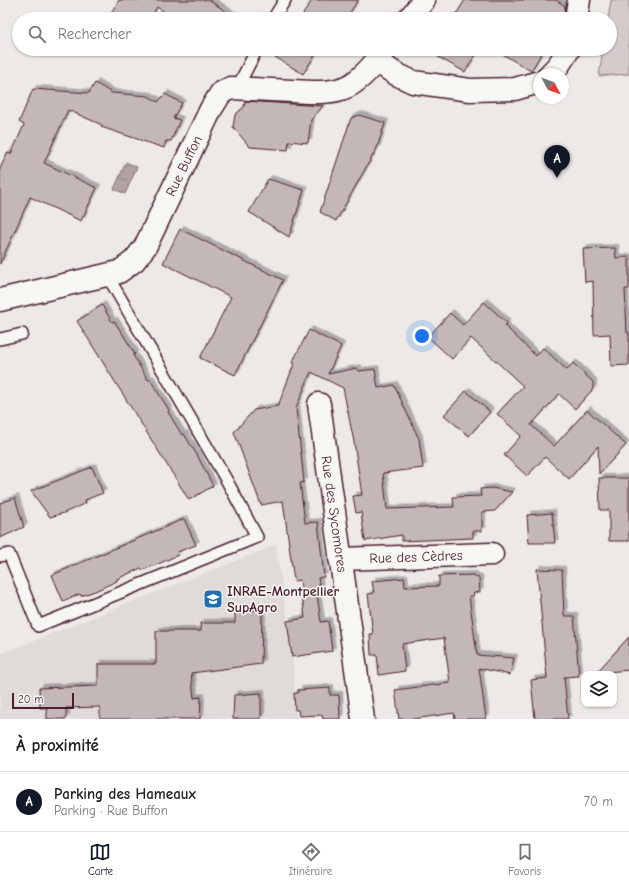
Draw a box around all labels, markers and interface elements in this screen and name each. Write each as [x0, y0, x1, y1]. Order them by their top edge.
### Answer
search box [12, 12, 617, 56]
icon: search [26, 23, 48, 45]
text: Rechercher [58, 25, 131, 43]
north arrow [533, 68, 569, 104]
street label: Rue Buffon [162, 133, 206, 199]
pin: A [544, 145, 570, 178]
your location [412, 326, 432, 346]
street label: Rue des Sycomores [317, 455, 351, 573]
street label: Rue des Cèdres [369, 547, 463, 567]
place label: INRAE-Montpellier SupAgro [227, 583, 339, 616]
school or university icon: INRAE-Montpellier SupAgro [202, 588, 224, 610]
map controls [581, 671, 617, 707]
button: layers [581, 671, 617, 707]
scale bar [12, 691, 74, 710]
text: 20 m [18, 693, 43, 706]
text: À proximité [16, 736, 99, 755]
text: Parking des Hameaux [54, 785, 196, 803]
text: A [25, 794, 33, 809]
text: 70 m [584, 794, 613, 809]
text: Parking · Rue Buffon [54, 803, 168, 818]
tab: Carte [88, 841, 113, 878]
tab: Itinéraire [289, 841, 332, 878]
tab: Favoris [508, 841, 541, 878]

